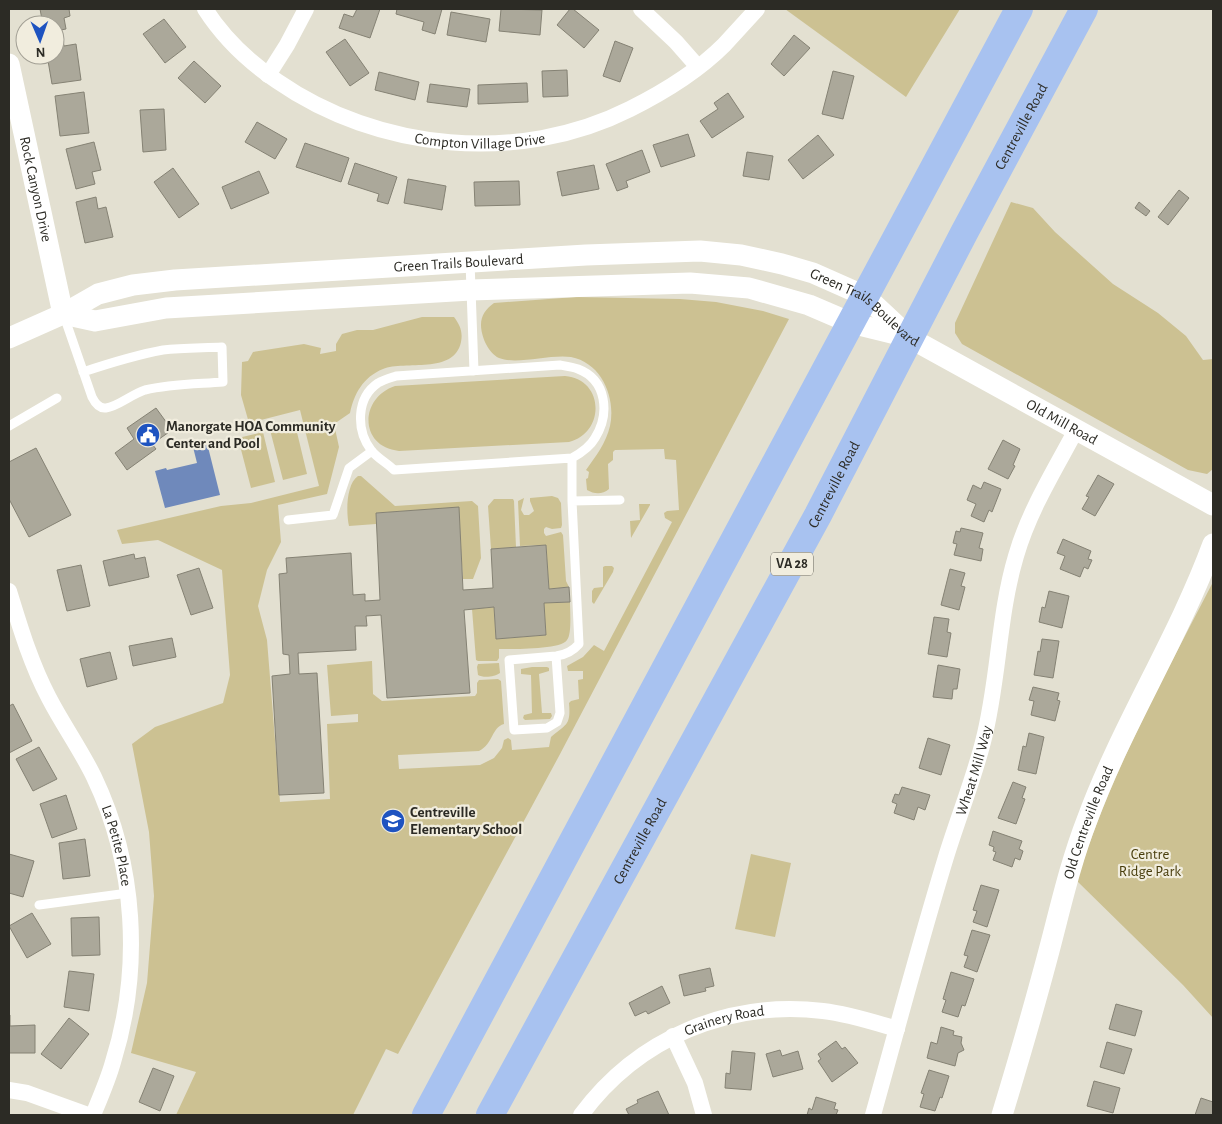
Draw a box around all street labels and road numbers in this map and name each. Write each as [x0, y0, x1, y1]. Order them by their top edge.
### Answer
street label: Centreville Road [992, 81, 1050, 172]
street label: Compton Village Drive [414, 130, 546, 151]
street label: Rock Canyon Drive [17, 135, 55, 243]
street label: Green Trails Boulevard [393, 251, 524, 274]
street label: Green Trails Boulevard [808, 265, 922, 349]
street label: Old Mill Road [1024, 396, 1100, 447]
street label: Centreville Road [805, 439, 862, 530]
road number: VA 28 [771, 552, 813, 576]
street label: Wheat Mill Way [953, 724, 994, 817]
street label: Old Centreville Road [1061, 764, 1116, 881]
street label: Centreville Road [610, 796, 669, 887]
street label: La Petite Place [99, 803, 134, 887]
street label: Grainery Road [682, 1003, 765, 1038]

